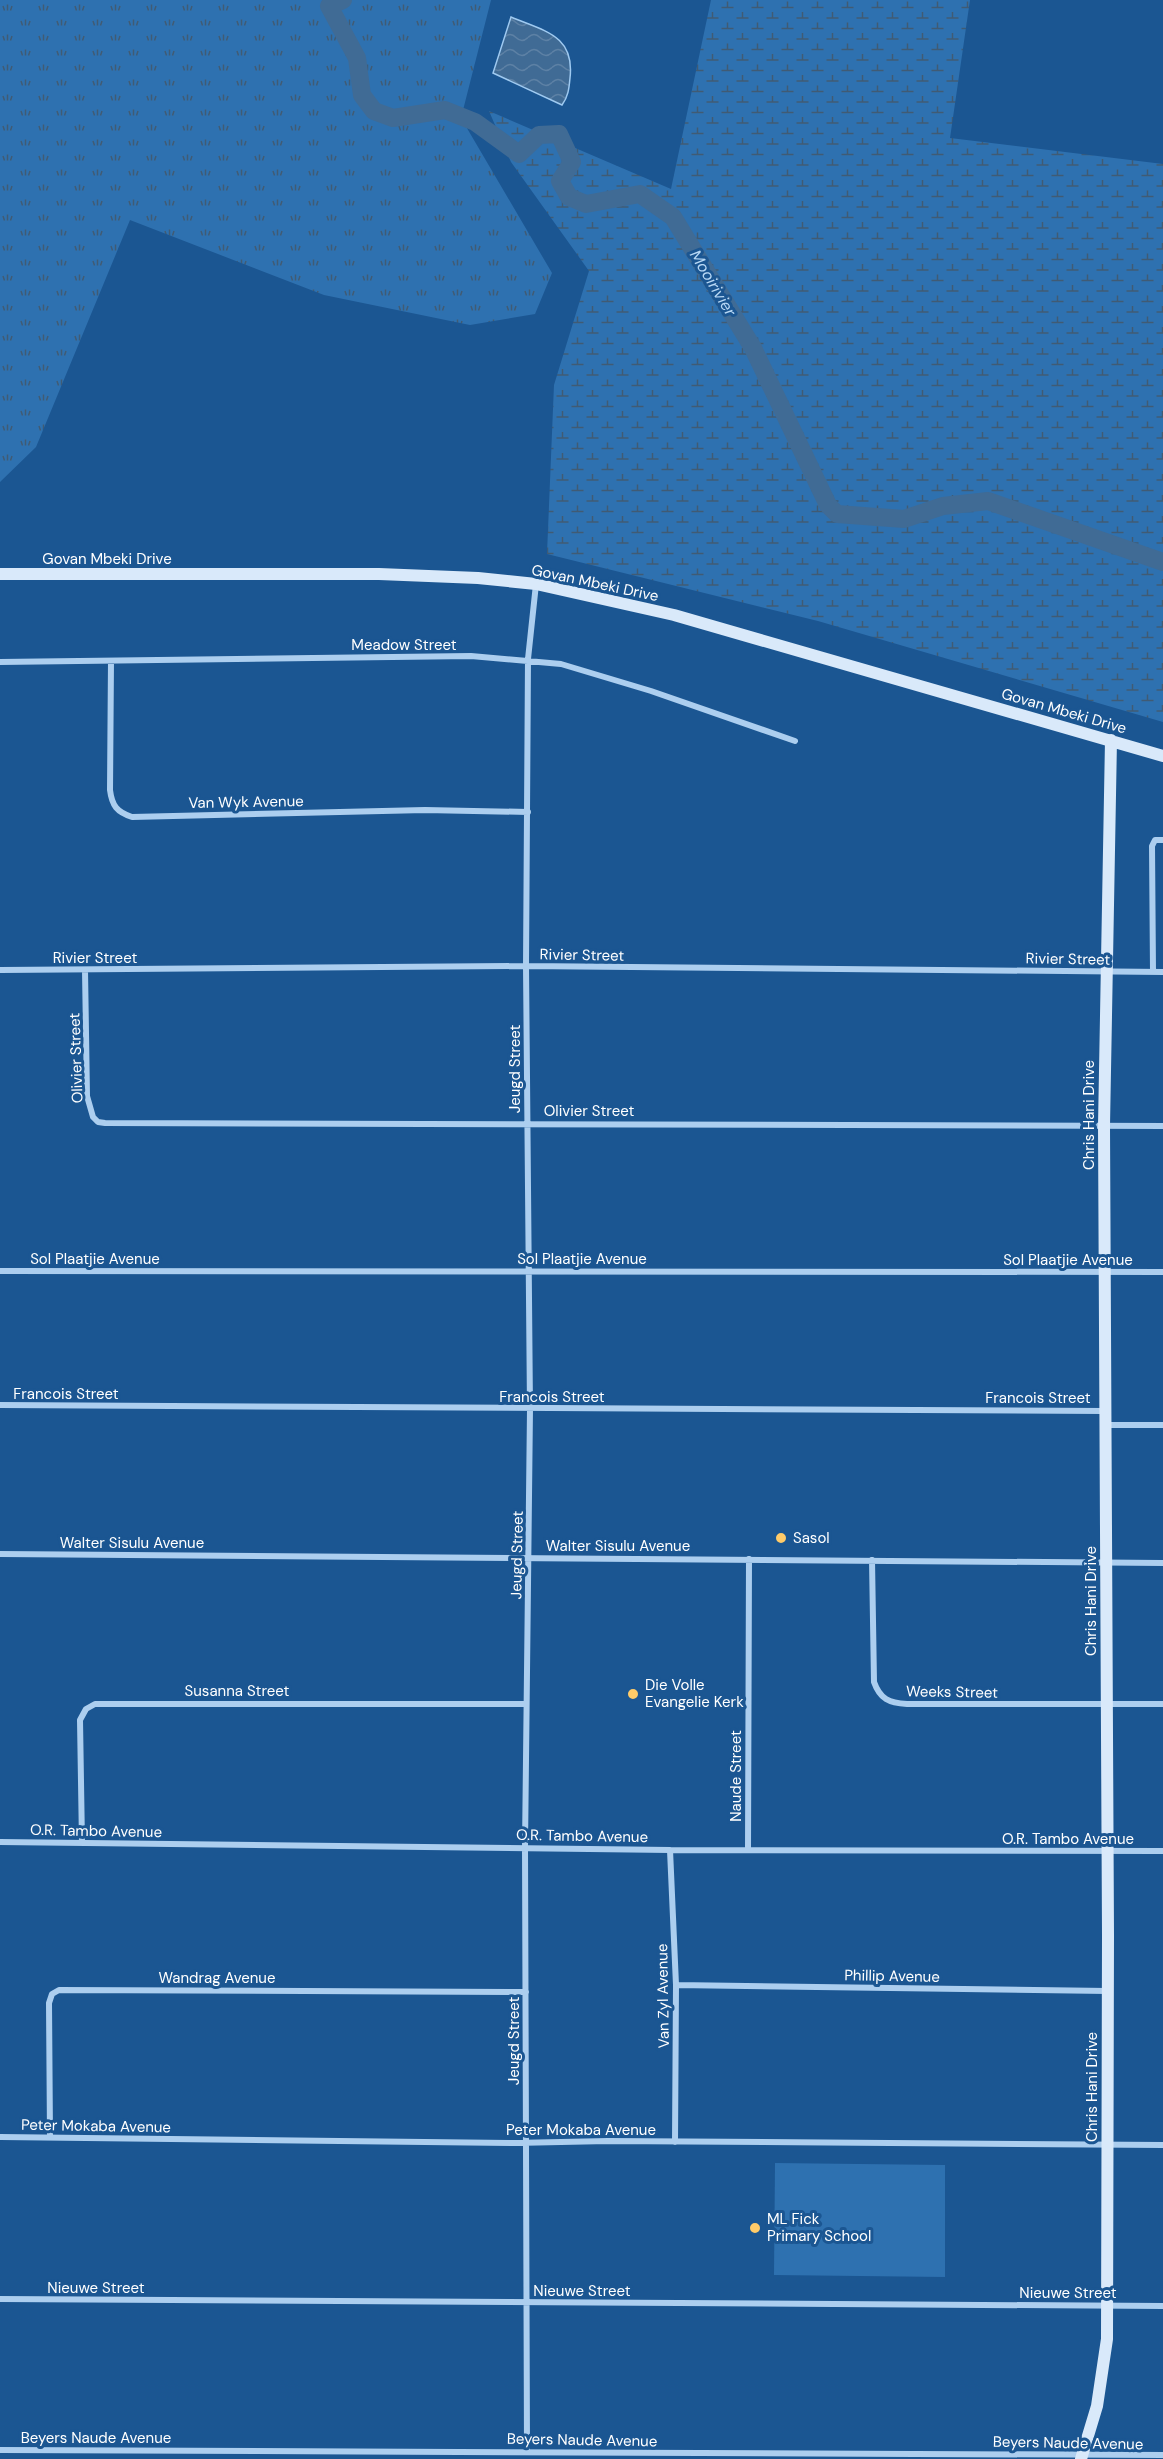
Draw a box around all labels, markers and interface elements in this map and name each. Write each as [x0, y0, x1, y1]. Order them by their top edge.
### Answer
water label: Mooirivier [685, 246, 742, 321]
street label: Govan Mbeki Drive [42, 549, 172, 569]
street label: Govan Mbeki Drive [530, 560, 660, 606]
street label: Meadow Street [351, 635, 457, 655]
street label: Govan Mbeki Drive [999, 684, 1129, 738]
street label: Van Wyk Avenue [188, 791, 304, 813]
street label: Rivier Street [540, 944, 625, 966]
street label: Rivier Street [53, 948, 137, 968]
street label: Rivier Street [1026, 948, 1111, 970]
street label: Olivier Street [64, 1012, 88, 1104]
street label: Jeugd Street [505, 1025, 525, 1113]
street label: Chris Hani Drive [1079, 1060, 1099, 1170]
street label: Olivier Street [544, 1101, 634, 1121]
street label: Sol Plaatjie Avenue [30, 1249, 160, 1269]
street label: Sol Plaatjie Avenue [517, 1249, 647, 1269]
street label: Sol Plaatjie Avenue [1003, 1250, 1133, 1270]
street label: Francois Street [13, 1384, 119, 1404]
street label: Francois Street [499, 1387, 605, 1407]
street label: Francois Street [985, 1388, 1091, 1408]
street label: Jeugd Street [506, 1510, 528, 1599]
place label: Sasol [793, 1528, 830, 1548]
marker: Sasol [774, 1531, 788, 1545]
street label: Walter Sisulu Avenue [60, 1533, 204, 1553]
street label: Walter Sisulu Avenue [546, 1536, 690, 1556]
street label: Chris Hani Drive [1081, 1546, 1101, 1656]
place label: Die Volle Evangelie Kerk [645, 1675, 744, 1712]
street label: Susanna Street [185, 1681, 290, 1701]
street label: Weeks Street [906, 1681, 998, 1703]
marker: Die Volle Evangelie Kerk [626, 1687, 640, 1701]
street label: Naude Street [726, 1730, 746, 1822]
street label: O.R. Tambo Avenue [30, 1820, 162, 1842]
street label: O.R. Tambo Avenue [516, 1825, 648, 1847]
street label: O.R. Tambo Avenue [1002, 1829, 1134, 1849]
street label: Van Zyl Avenue [652, 1943, 674, 2049]
street label: Phillip Avenue [844, 1965, 940, 1987]
street label: Wandrag Avenue [158, 1968, 276, 1988]
street label: Jeugd Street [504, 1997, 524, 2085]
street label: Chris Hani Drive [1082, 2032, 1102, 2142]
street label: Peter Mokaba Avenue [21, 2115, 171, 2137]
street label: Peter Mokaba Avenue [506, 2120, 656, 2140]
place label: ML Fick Primary School [767, 2209, 871, 2246]
marker: ML Fick Primary School [748, 2221, 762, 2235]
street label: Nieuwe Street [47, 2278, 145, 2298]
street label: Nieuwe Street [533, 2281, 631, 2301]
street label: Nieuwe Street [1019, 2283, 1117, 2303]
street label: Beyers Naude Avenue [21, 2428, 171, 2448]
street label: Beyers Naude Avenue [507, 2429, 657, 2451]
street label: Beyers Naude Avenue [993, 2432, 1143, 2454]

